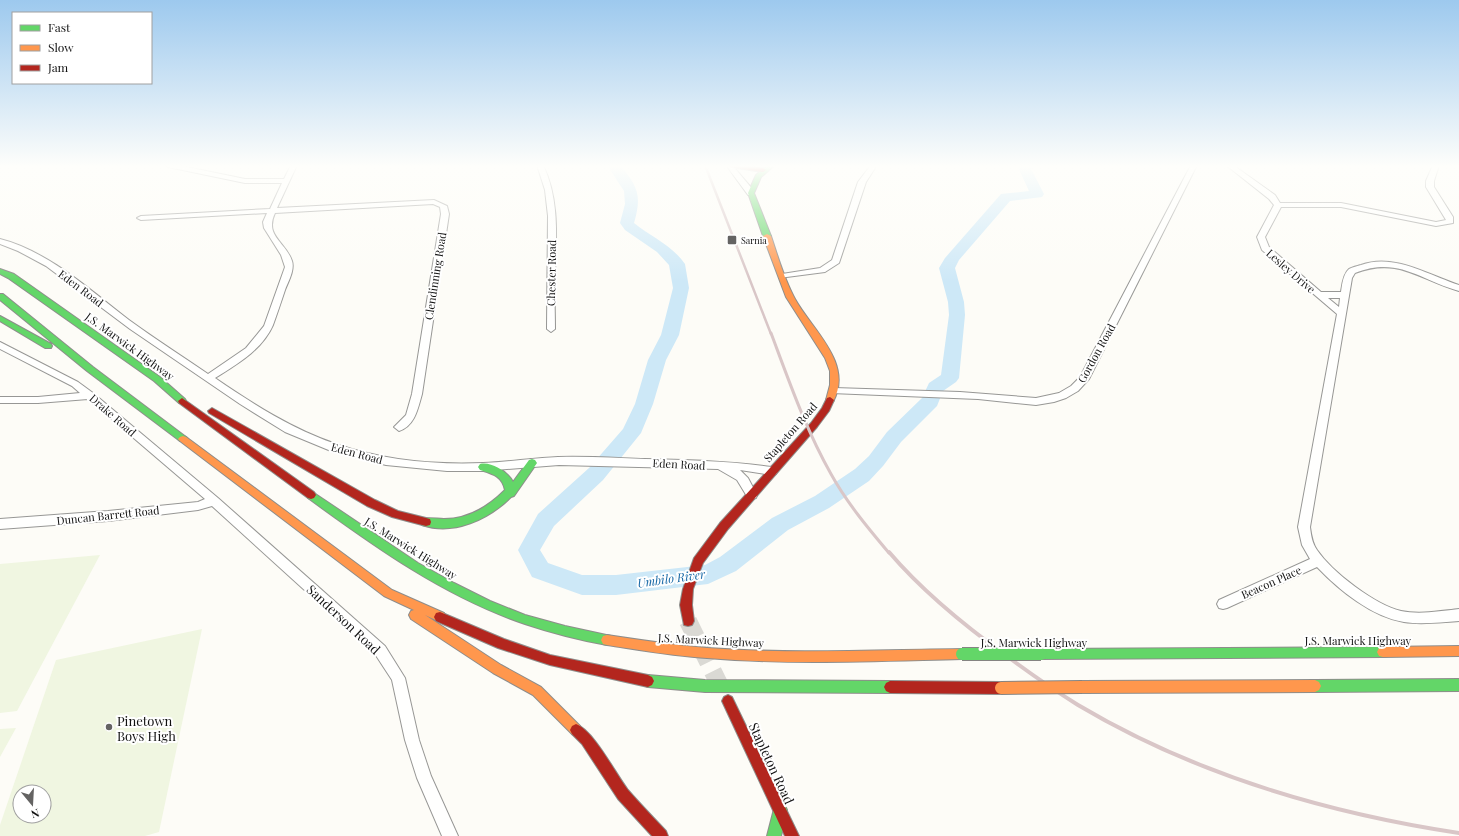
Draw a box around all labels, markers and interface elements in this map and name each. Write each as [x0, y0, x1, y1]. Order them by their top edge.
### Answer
legend [12, 12, 152, 84]
text: Fast [48, 19, 71, 35]
text: Slow [48, 39, 74, 55]
text: Jam [47, 59, 69, 75]
street label: Clendinning Road [421, 230, 449, 321]
marker: Sarnia [726, 234, 738, 246]
place label: Sarnia [741, 234, 767, 246]
street label: Chester Road [543, 239, 559, 306]
street label: Lesley Drive [1263, 246, 1319, 297]
street label: Eden Road [55, 266, 107, 310]
street label: J.S. Marwick Highway [82, 308, 178, 384]
street label: Gordon Road [1074, 320, 1119, 385]
street label: Drake Road [86, 391, 140, 440]
street label: Stapleton Road [760, 398, 821, 465]
street label: Eden Road [329, 439, 385, 467]
street label: Eden Road [652, 455, 706, 473]
street label: Duncan Barrett Road [56, 502, 161, 528]
street label: J.S. Marwick Highway [361, 513, 460, 583]
street label: Beacon Place [1239, 562, 1304, 602]
water label: Umbilo River [636, 565, 707, 591]
street label: Sanderson Road [304, 580, 385, 658]
street label: J.S. Marwick Highway [657, 630, 765, 650]
street label: J.S. Marwick Highway [1304, 633, 1412, 648]
street label: J.S. Marwick Highway [980, 635, 1088, 650]
place label: Pinetown Boys High [117, 712, 176, 744]
street label: Stapleton Road [746, 719, 799, 807]
marker: Pinetown Boys High [104, 722, 114, 732]
north arrow [12, 784, 52, 824]
text: N [29, 806, 41, 822]

